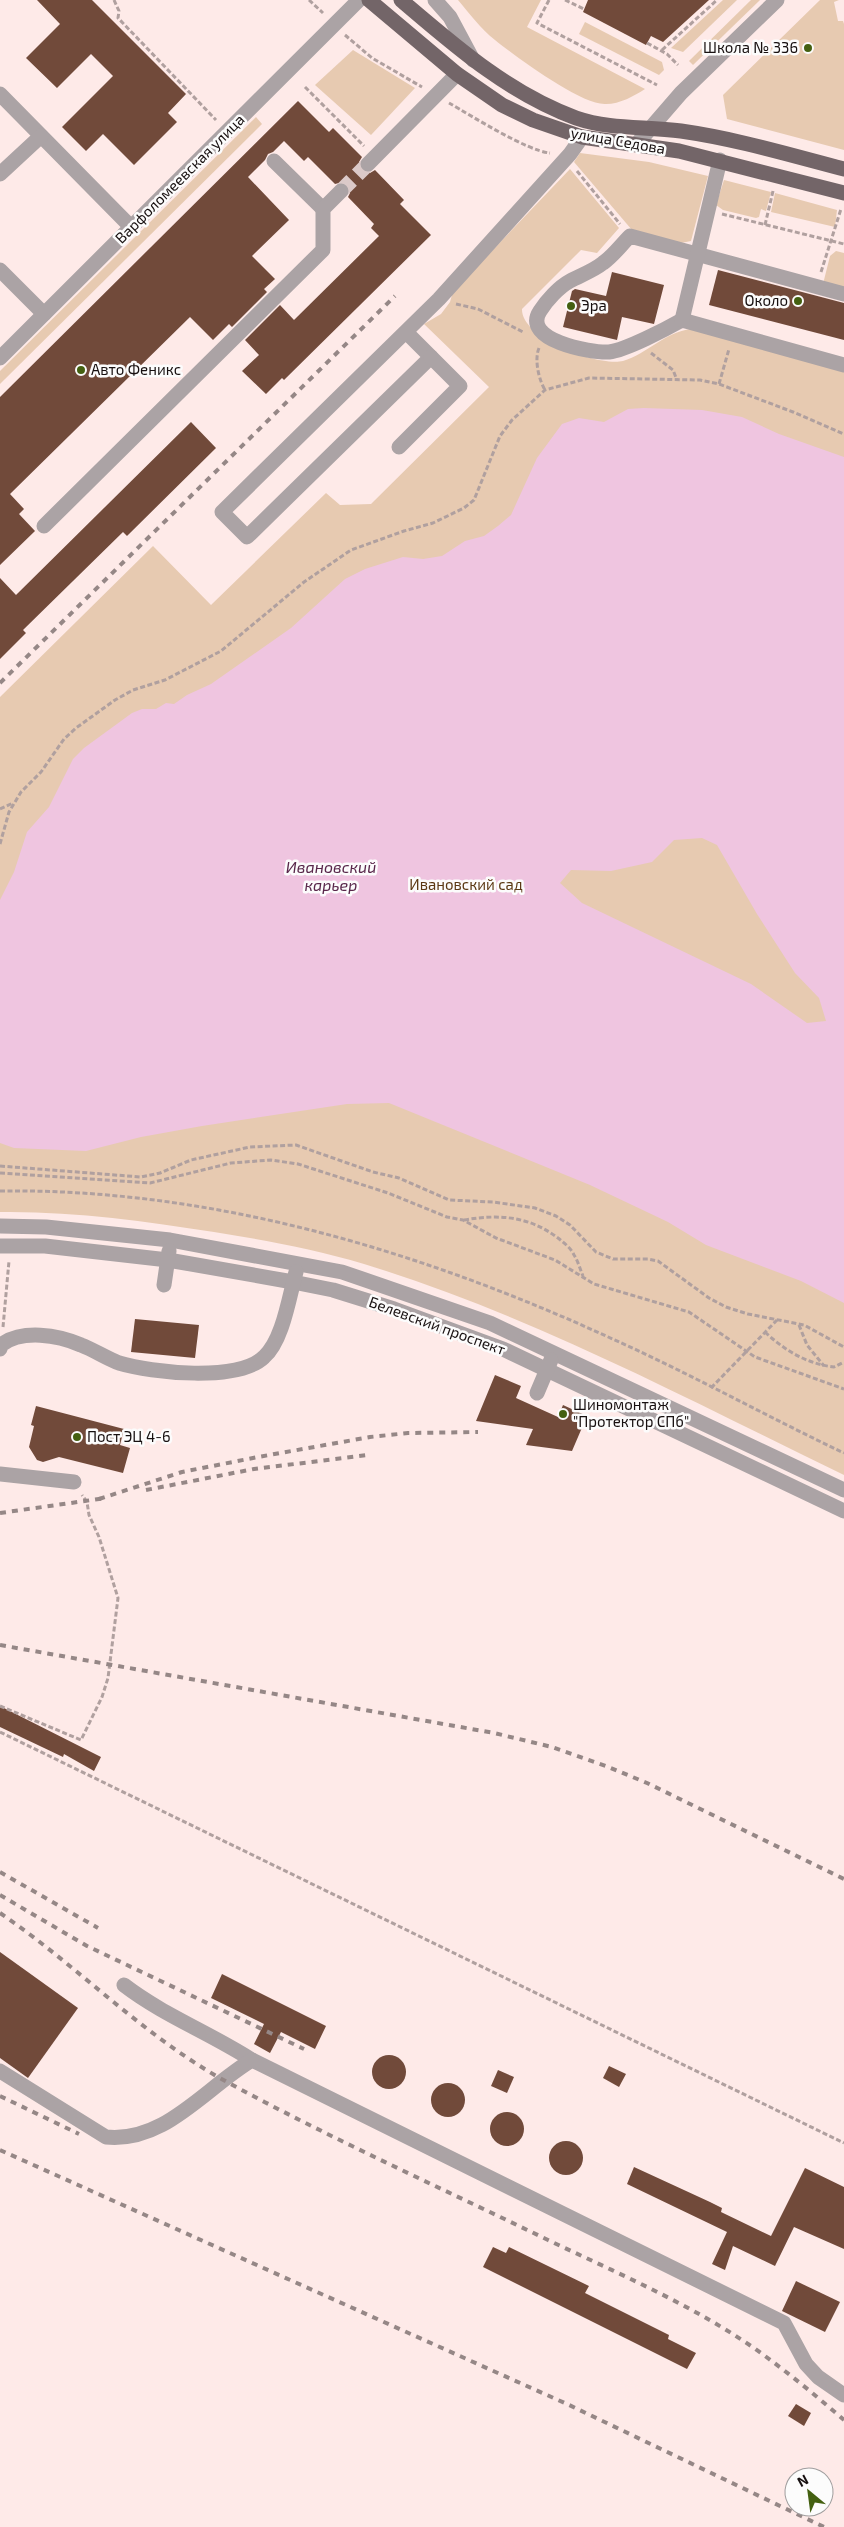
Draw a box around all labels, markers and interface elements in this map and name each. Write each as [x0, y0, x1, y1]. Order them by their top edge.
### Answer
place label: Школа № 336 [703, 38, 798, 56]
marker: Школа № 336 [802, 42, 814, 54]
street label: Варфоломеевская улица [111, 110, 248, 247]
street label: улица Седова [569, 123, 667, 158]
place label: Около [745, 291, 788, 309]
marker: Около [792, 295, 804, 307]
place label: Эра [581, 296, 607, 314]
marker: Эра [565, 300, 577, 312]
place label: Авто Феникс [91, 360, 181, 378]
marker: Авто Феникс [75, 364, 87, 376]
water label: Ивановский карьер [286, 857, 376, 894]
park label: Ивановский сад [409, 875, 523, 893]
street label: Белевский проспект [367, 1292, 508, 1358]
place label: Шиномонтаж "Протектор СПб" [573, 1395, 689, 1430]
marker: Шиномонтаж "Протектор СПб" [557, 1408, 569, 1420]
place label: Пост ЭЦ 4-6 [87, 1427, 171, 1445]
marker: Пост ЭЦ 4-6 [71, 1431, 83, 1443]
north arrow [784, 2467, 834, 2517]
text: N [794, 2470, 811, 2490]

